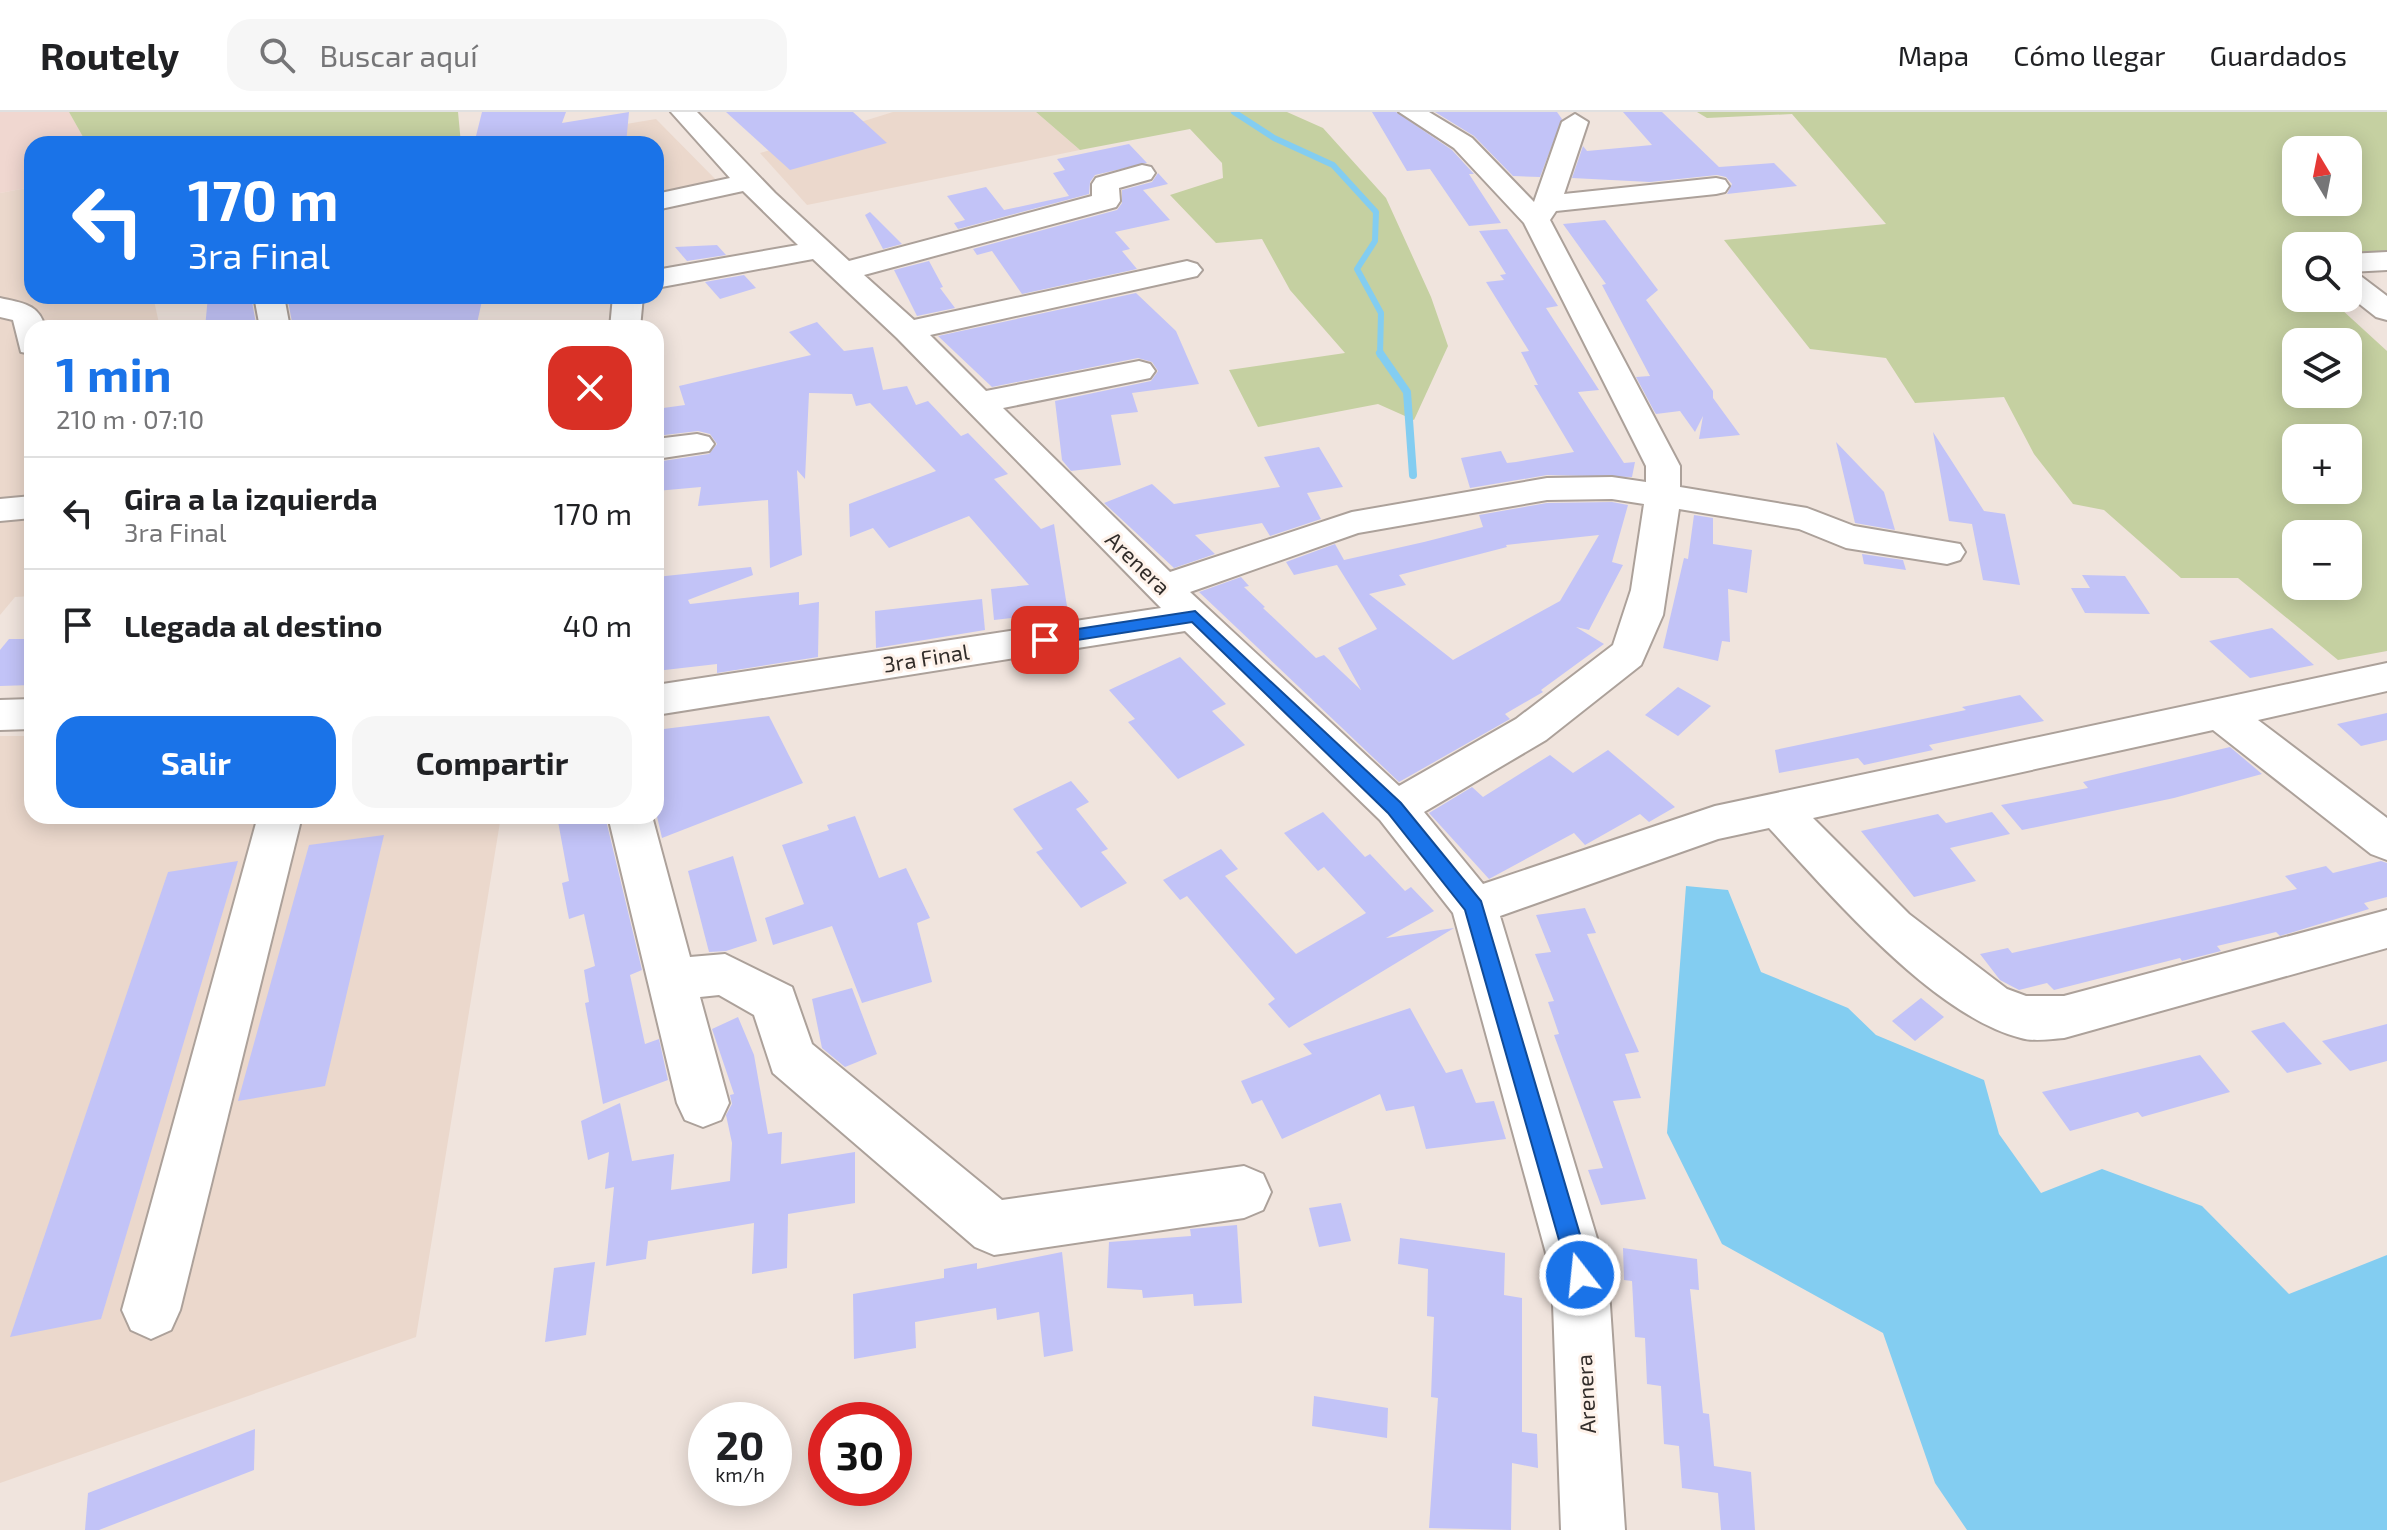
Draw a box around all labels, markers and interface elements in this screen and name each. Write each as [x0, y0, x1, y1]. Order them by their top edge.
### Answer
search box [227, 19, 787, 91]
text: Routely [40, 32, 179, 78]
icon: search [255, 33, 299, 77]
text: Buscar aquí [319, 37, 478, 73]
text: Mapa [1898, 38, 1969, 72]
text: Cómo llegar [2013, 38, 2166, 72]
text: Guardados [2210, 38, 2347, 72]
north arrow [2282, 136, 2362, 216]
map controls [2282, 136, 2362, 600]
text: 170 m [188, 165, 339, 232]
icon: left [56, 168, 160, 272]
button: search [2282, 232, 2362, 312]
text: 3ra Final [188, 233, 330, 276]
button: layers [2282, 328, 2362, 408]
text: 1 min [56, 344, 172, 402]
button: close [548, 346, 632, 430]
text: 210 m · 07:10 [56, 403, 204, 434]
button: + [2282, 424, 2362, 504]
text: Gira a la izquierda [124, 480, 378, 516]
icon: left [56, 491, 100, 535]
text: 170 m [554, 495, 632, 531]
text: 3ra Final [124, 516, 227, 547]
button: − [2282, 520, 2362, 600]
street label: Arenera [1101, 525, 1176, 599]
icon: arrive [56, 603, 100, 647]
pin [1011, 606, 1079, 674]
text: Llegada al destino [124, 607, 383, 643]
text: 40 m [562, 607, 632, 643]
icon: arrive [1023, 618, 1067, 662]
street label: 3ra Final [881, 637, 971, 677]
button: Salir [56, 716, 336, 808]
button: Compartir [352, 716, 632, 808]
position arrow [1538, 1233, 1622, 1317]
street label: Arenera [1570, 1354, 1600, 1434]
speed limit sign: 30 [808, 1402, 912, 1506]
text: 20 [716, 1420, 764, 1468]
text: km/h [715, 1462, 765, 1486]

